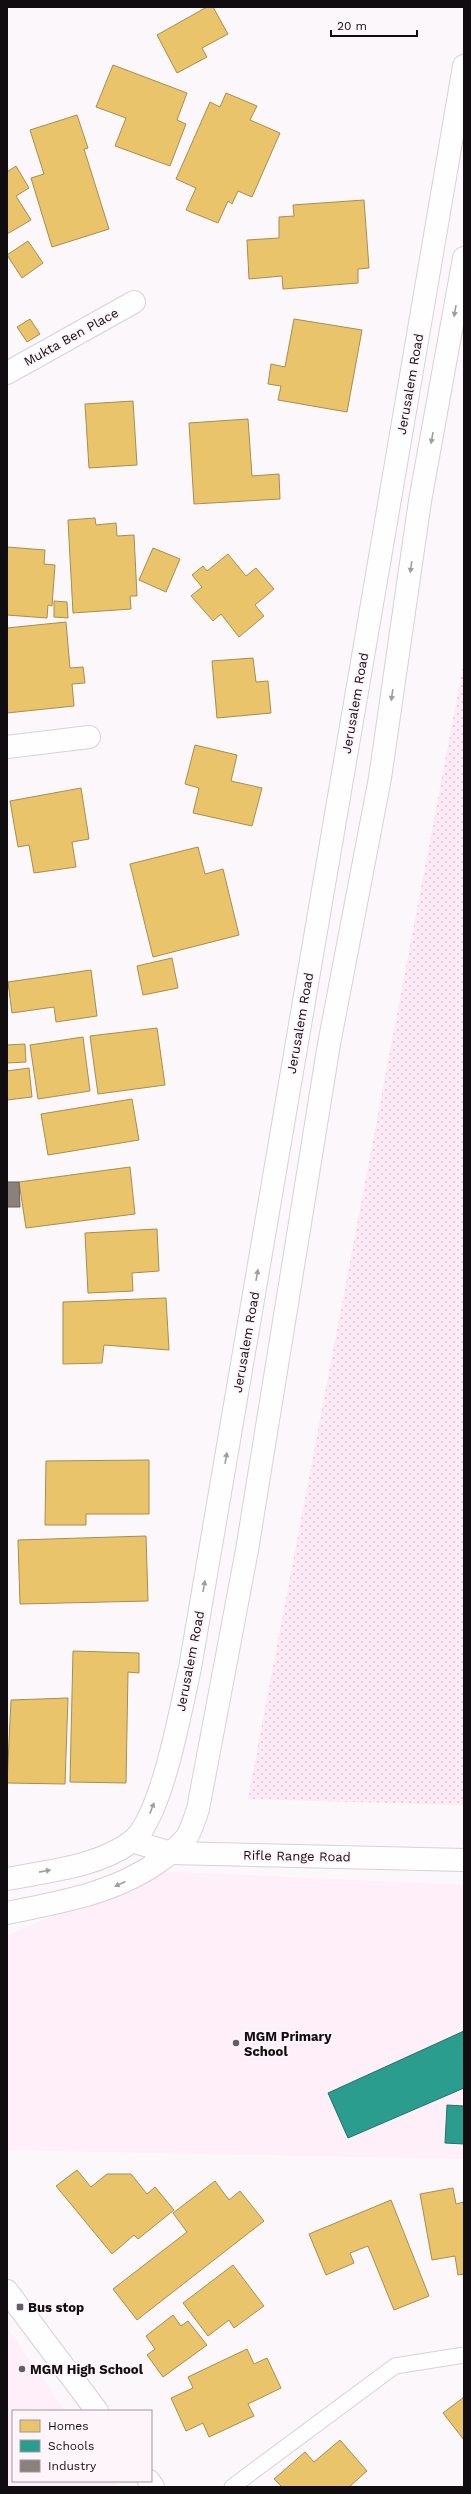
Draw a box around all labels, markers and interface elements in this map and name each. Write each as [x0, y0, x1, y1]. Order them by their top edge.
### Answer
scale bar [331, 12, 417, 38]
text: 20 m [337, 19, 367, 33]
one-way arrow [451, 304, 457, 317]
street label: Mukta Ben Place [21, 305, 121, 369]
street label: Jerusalem Road [394, 332, 426, 436]
one-way arrow [428, 432, 434, 445]
one-way arrow [408, 561, 414, 573]
street label: Jerusalem Road [339, 651, 371, 755]
one-way arrow [389, 689, 395, 701]
street label: Jerusalem Road [284, 971, 316, 1075]
one-way arrow [254, 1269, 260, 1281]
street label: Jerusalem Road [230, 1290, 262, 1394]
one-way arrow [223, 1452, 229, 1464]
one-way arrow [201, 1580, 207, 1592]
street label: Jerusalem Road [173, 1609, 207, 1713]
one-way arrow [150, 1801, 156, 1813]
street label: Rifle Range Road [243, 1848, 351, 1864]
one-way arrow [39, 1868, 51, 1874]
one-way arrow [115, 1881, 126, 1887]
place label: MGM Primary School [244, 2029, 332, 2059]
marker: MGM Primary School [231, 2038, 241, 2048]
place label: Bus stop [28, 2300, 84, 2315]
marker: Bus stop [15, 2302, 25, 2312]
place label: MGM High School [30, 2362, 144, 2377]
marker: MGM High School [17, 2364, 27, 2374]
legend [12, 2410, 152, 2482]
text: Homes [48, 2419, 89, 2433]
text: Schools [48, 2439, 94, 2453]
text: Industry [48, 2459, 97, 2473]

